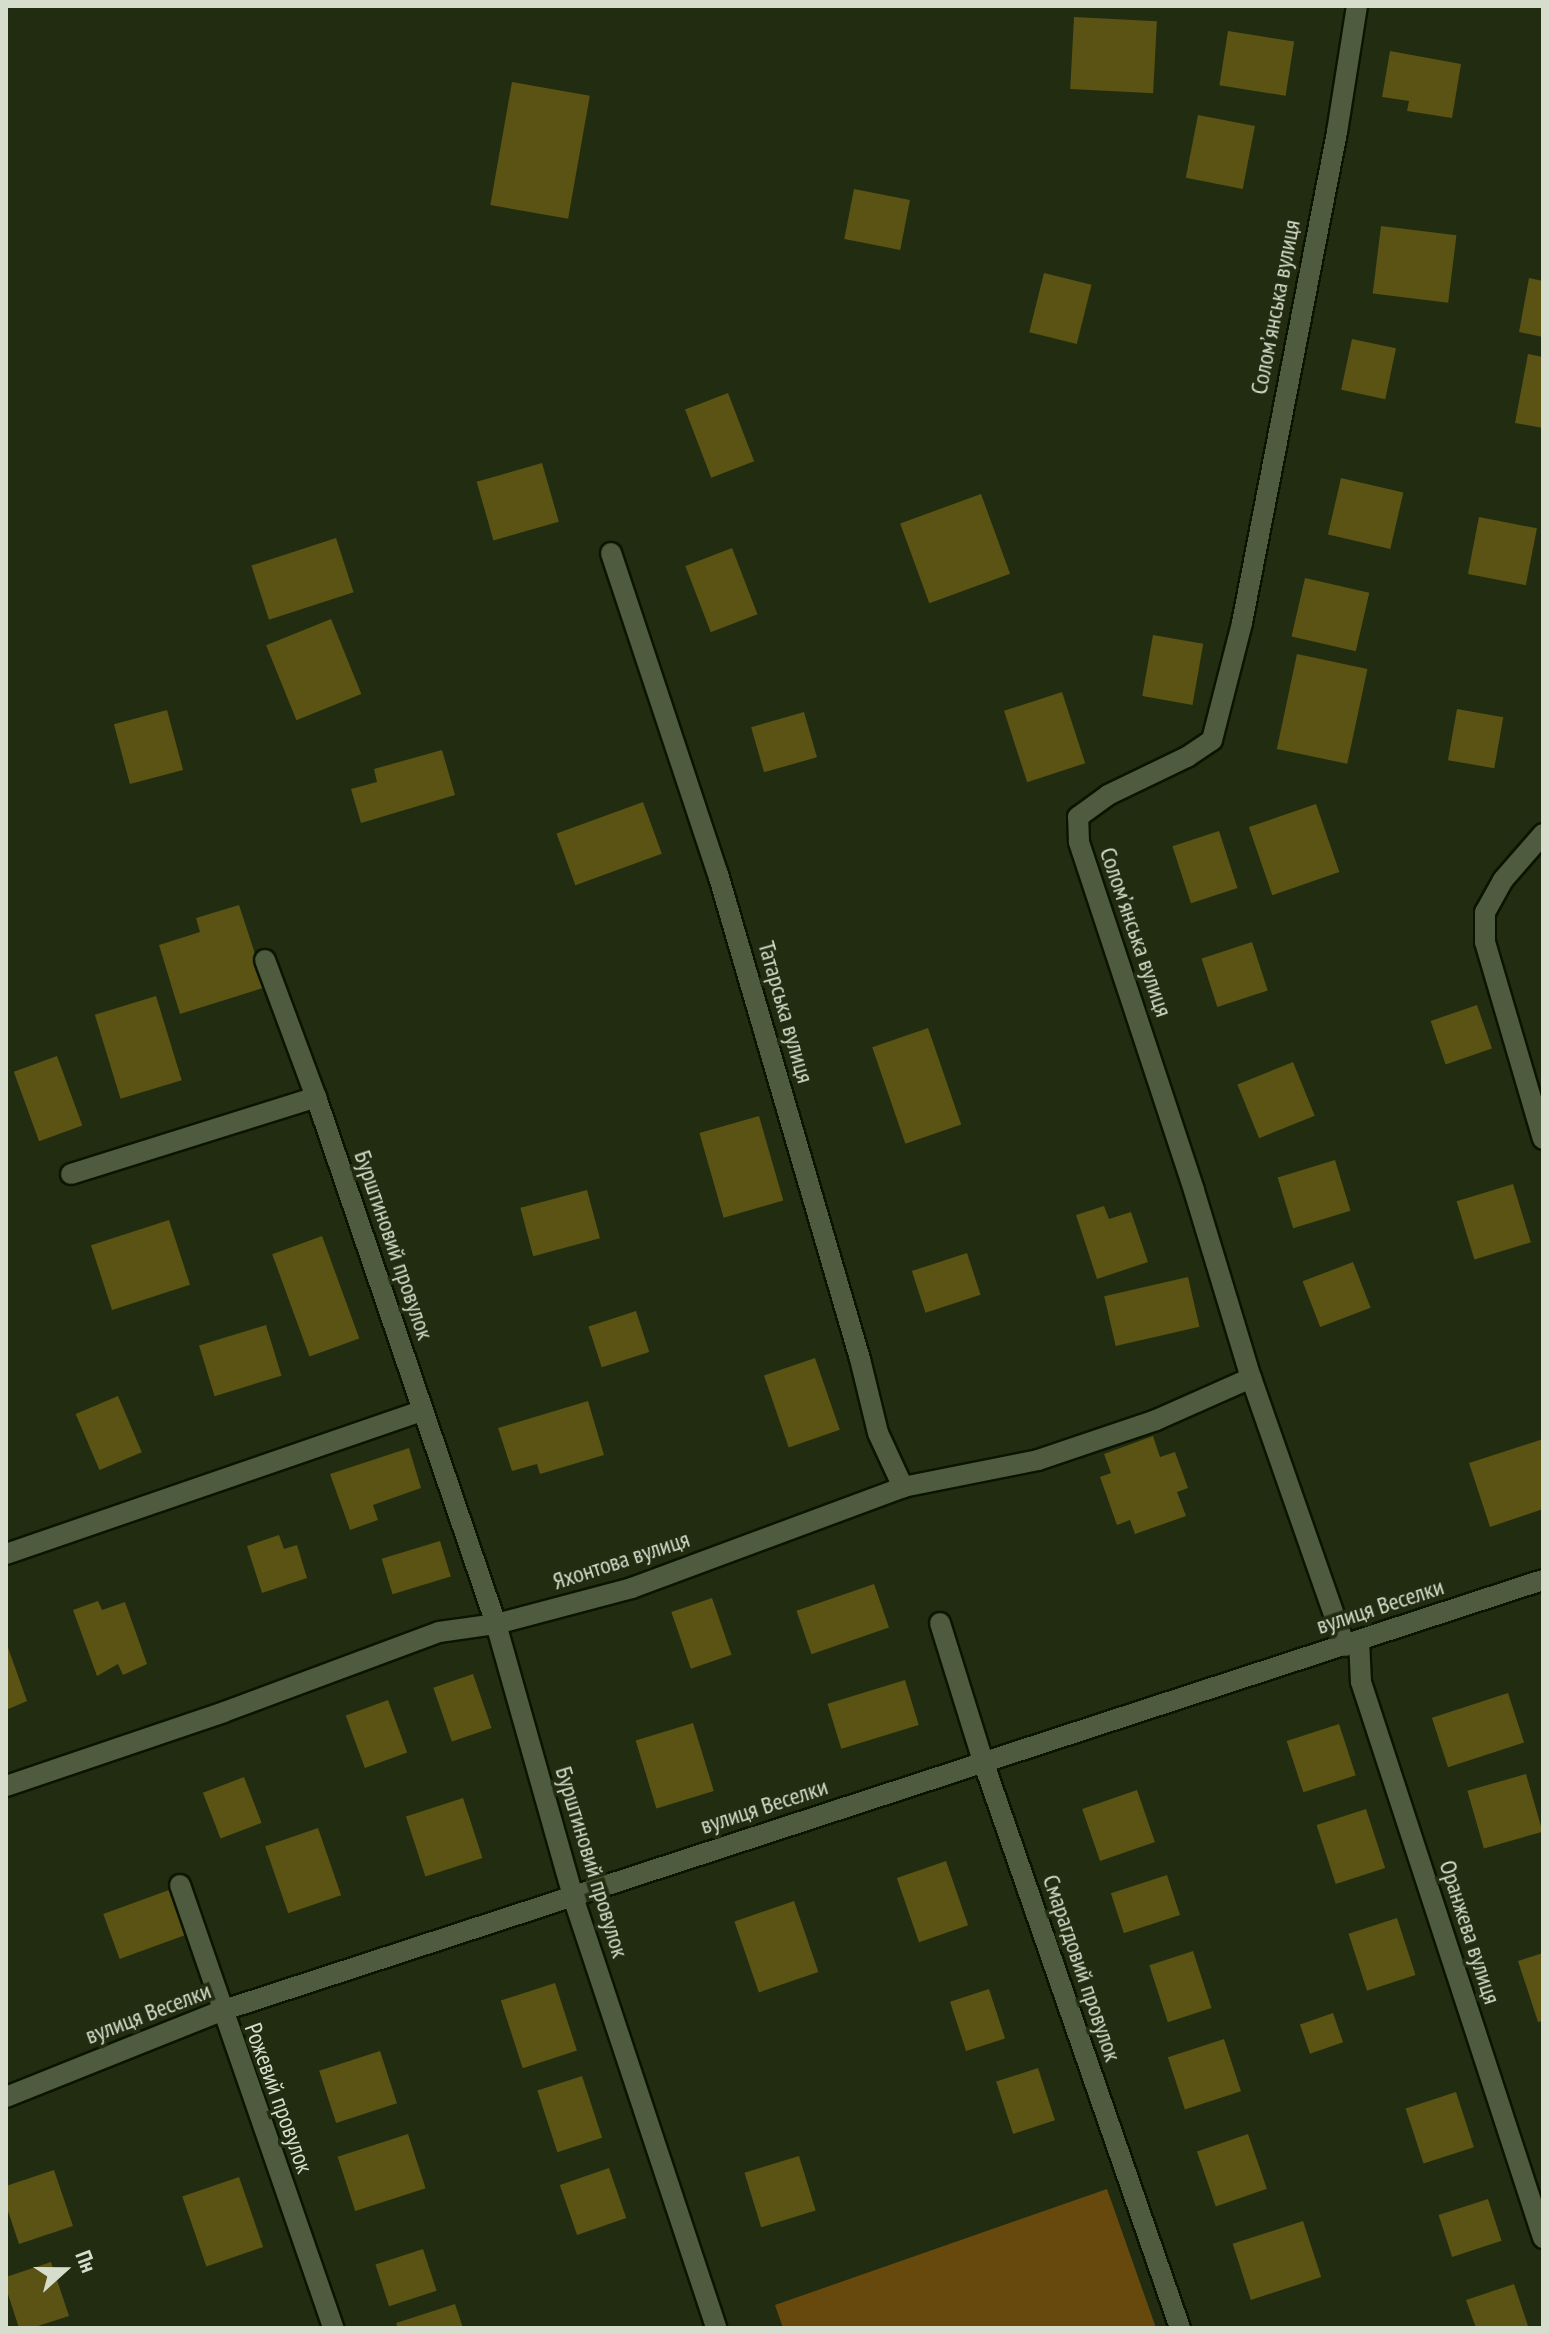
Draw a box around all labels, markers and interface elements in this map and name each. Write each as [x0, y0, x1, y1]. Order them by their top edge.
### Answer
street label: Соломʼянська вулиця [1244, 217, 1306, 397]
street label: Соломʼянська вулиця [1094, 844, 1178, 1020]
street label: Татарська вулиця [752, 938, 820, 1086]
street label: Бурштиновий провулок [348, 1147, 440, 1343]
street label: Яхонтова вулиця [549, 1524, 693, 1596]
street label: вулиця Веселки [1313, 1572, 1447, 1640]
street label: Бурштиновий провулок [549, 1763, 635, 1961]
street label: вулиця Веселки [697, 1772, 831, 1840]
street label: Оранжева вулиця [1433, 1857, 1507, 2007]
street label: Смарагдовий провулок [1037, 1871, 1127, 2065]
street label: вулиця Веселки [81, 1976, 215, 2050]
street label: Рожевий провулок [238, 2019, 320, 2177]
north arrow [24, 2230, 104, 2310]
text: Пн [70, 2246, 103, 2276]

